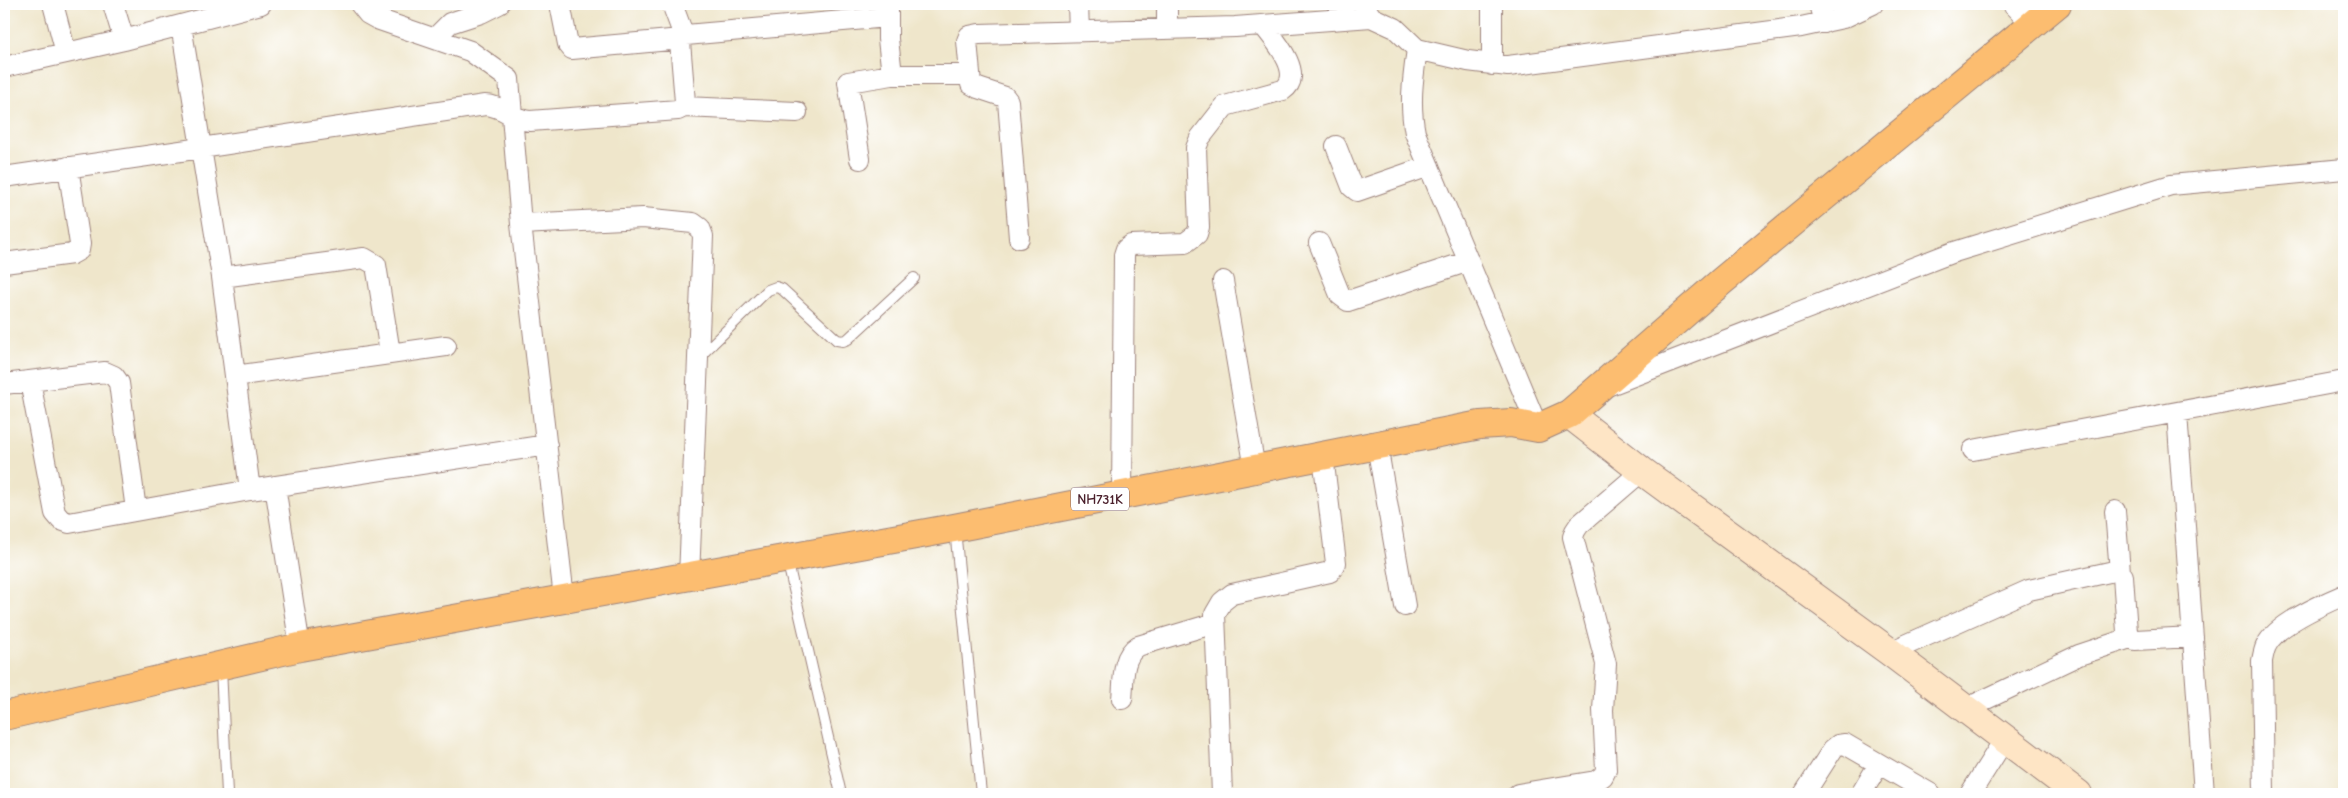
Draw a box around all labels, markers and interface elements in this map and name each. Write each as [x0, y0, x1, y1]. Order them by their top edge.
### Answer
road number: NH731K [1071, 488, 1129, 510]

